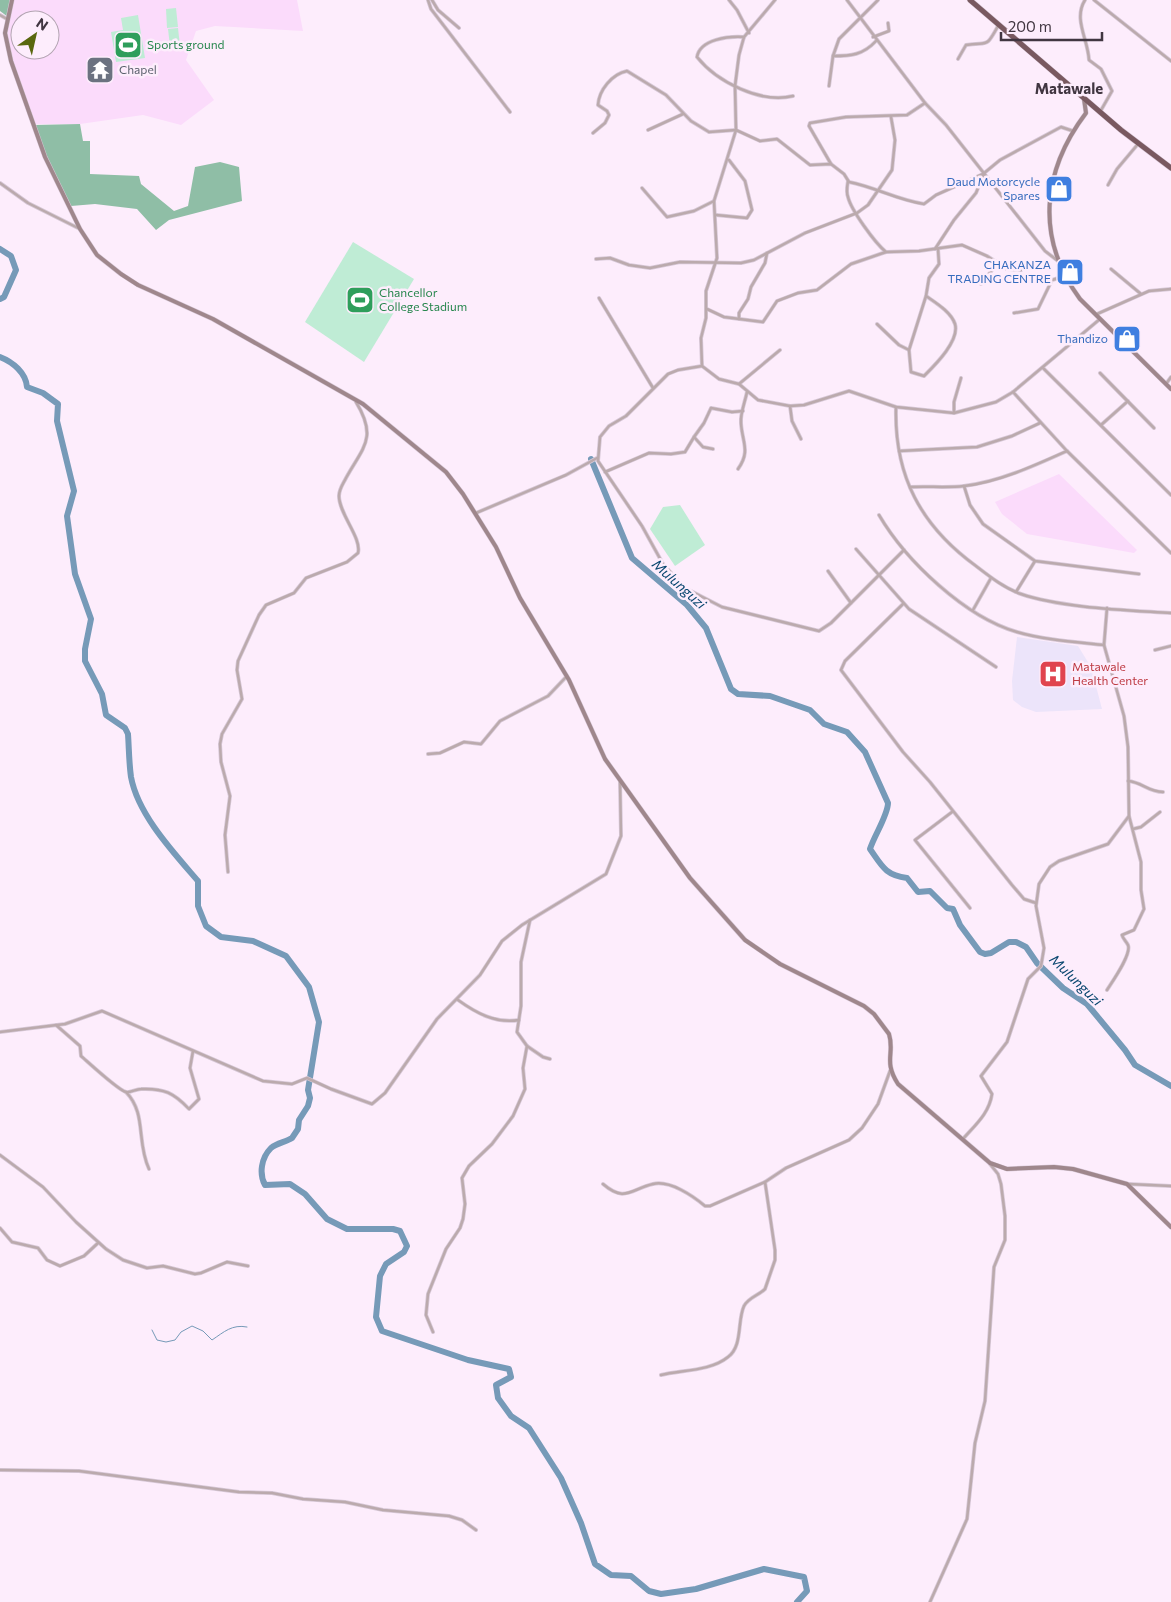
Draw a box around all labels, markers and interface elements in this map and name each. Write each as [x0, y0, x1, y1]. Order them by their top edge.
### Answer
north arrow [10, 10, 60, 60]
scale bar [1001, 10, 1102, 42]
text: N [33, 14, 52, 34]
text: 200 m [1008, 17, 1052, 35]
sports icon: Sports ground [113, 30, 143, 60]
place label: Sports ground [147, 37, 225, 51]
temple icon: Chapel [85, 55, 115, 85]
place label: Chapel [119, 62, 157, 76]
district label: Matawale [1035, 79, 1103, 97]
place label: Daud Motorcycle Spares [947, 174, 1040, 202]
shop icon: Daud Motorcycle Spares [1044, 174, 1074, 204]
place label: CHAKANZA TRADING CENTRE [947, 257, 1051, 285]
shop icon: CHAKANZA TRADING CENTRE [1055, 257, 1085, 287]
sports icon: Chancellor College Stadium [345, 285, 375, 315]
place label: Chancellor College Stadium [379, 285, 467, 313]
shop icon: Thandizo [1112, 324, 1142, 354]
place label: Thandizo [1057, 331, 1108, 345]
water label: Mulunguzi [649, 555, 710, 612]
hospital icon: Matawale Health Center [1038, 659, 1068, 689]
place label: Matawale Health Center [1072, 659, 1148, 687]
water label: Mulunguzi [1047, 950, 1106, 1009]

